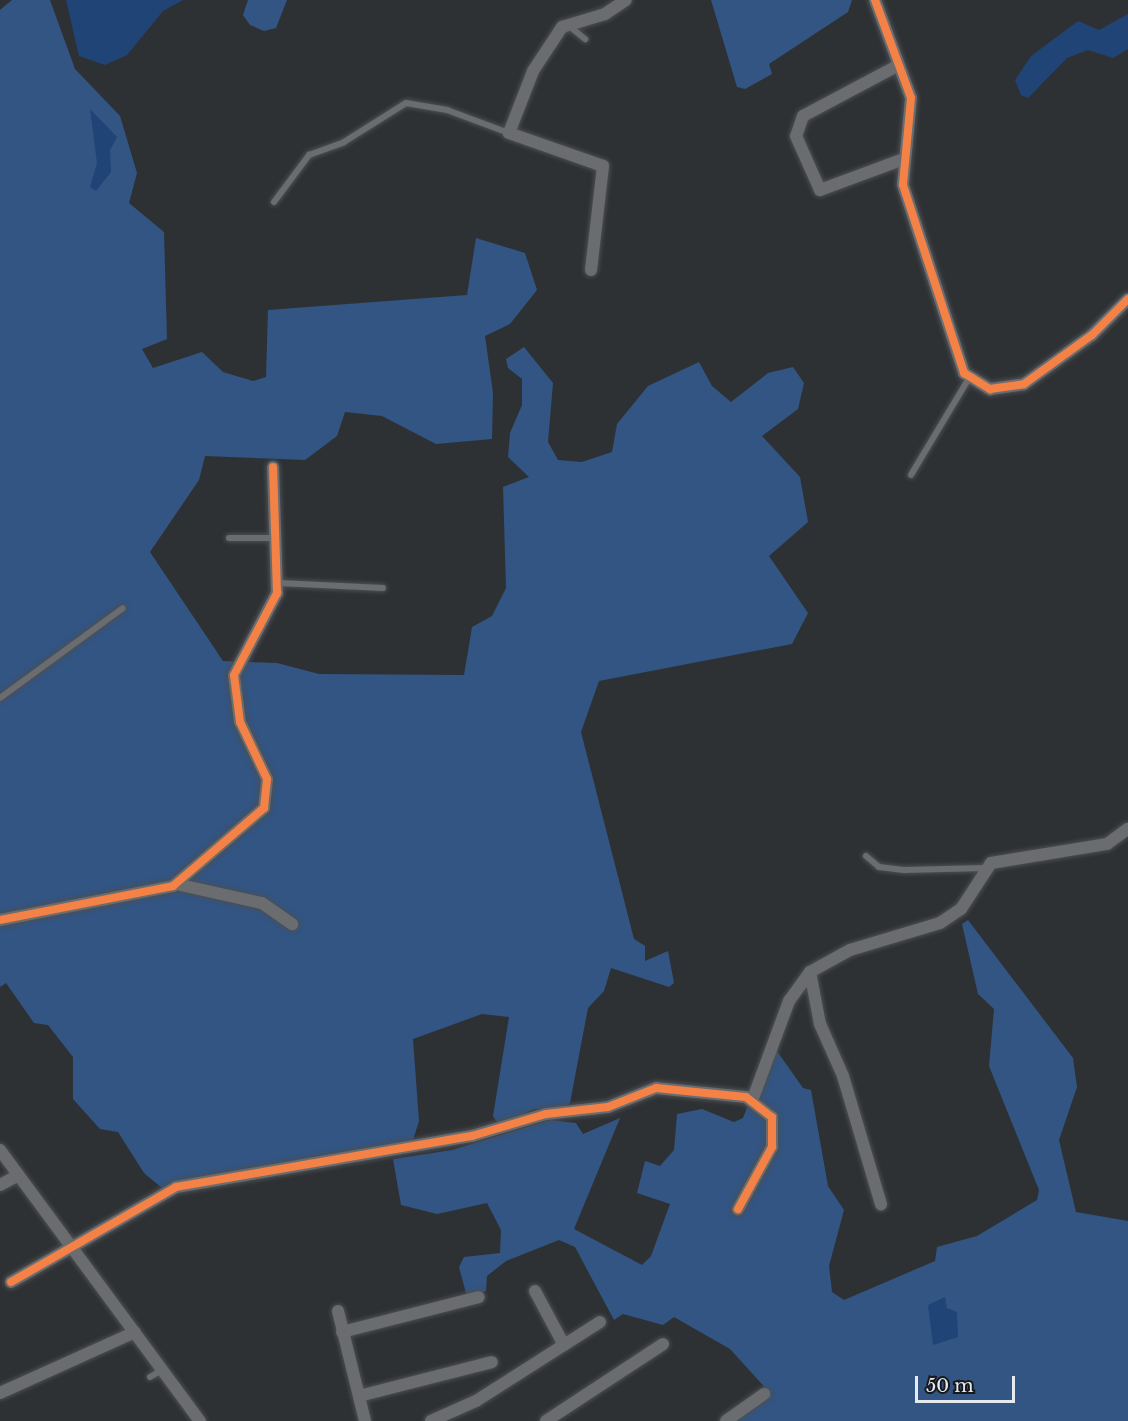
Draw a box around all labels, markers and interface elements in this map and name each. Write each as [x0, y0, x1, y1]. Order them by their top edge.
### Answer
scale bar [918, 1364, 1018, 1402]
text: 50 m [926, 1375, 974, 1397]

